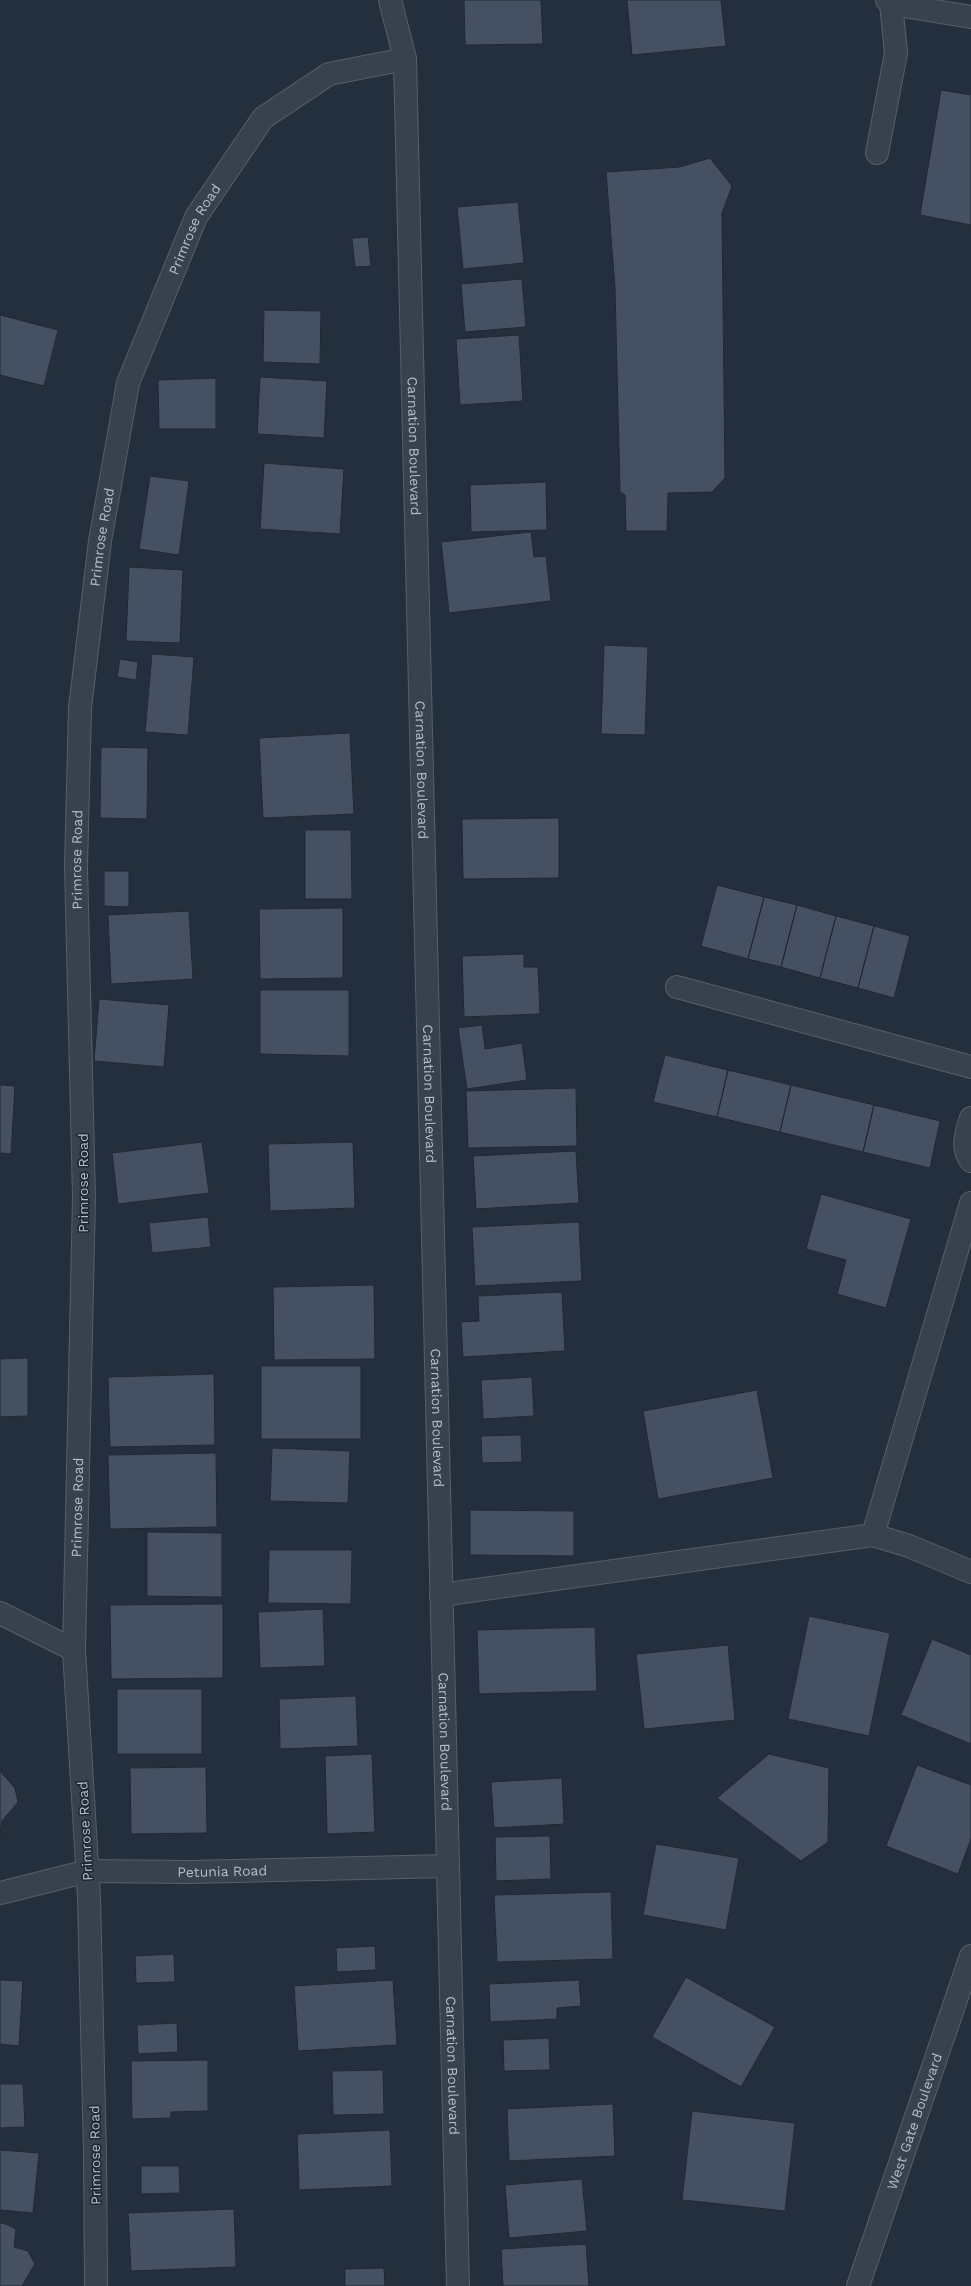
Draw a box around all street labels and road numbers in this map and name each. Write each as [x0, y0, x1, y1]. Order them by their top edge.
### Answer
street label: Primrose Road [165, 181, 224, 277]
street label: Carnation Boulevard [405, 376, 424, 516]
street label: Primrose Road [87, 487, 117, 587]
street label: Carnation Boulevard [412, 700, 432, 839]
street label: Primrose Road [68, 810, 85, 910]
street label: Carnation Boulevard [420, 1024, 439, 1163]
street label: Primrose Road [75, 1133, 91, 1233]
street label: Carnation Boulevard [428, 1348, 447, 1487]
street label: Primrose Road [68, 1458, 86, 1558]
street label: Carnation Boulevard [435, 1672, 455, 1811]
street label: Primrose Road [74, 1781, 96, 1881]
street label: Petunia Road [177, 1862, 267, 1880]
street label: Carnation Boulevard [443, 1996, 462, 2135]
street label: West Gate Boulevard [884, 2051, 945, 2192]
street label: Primrose Road [86, 2105, 104, 2205]

